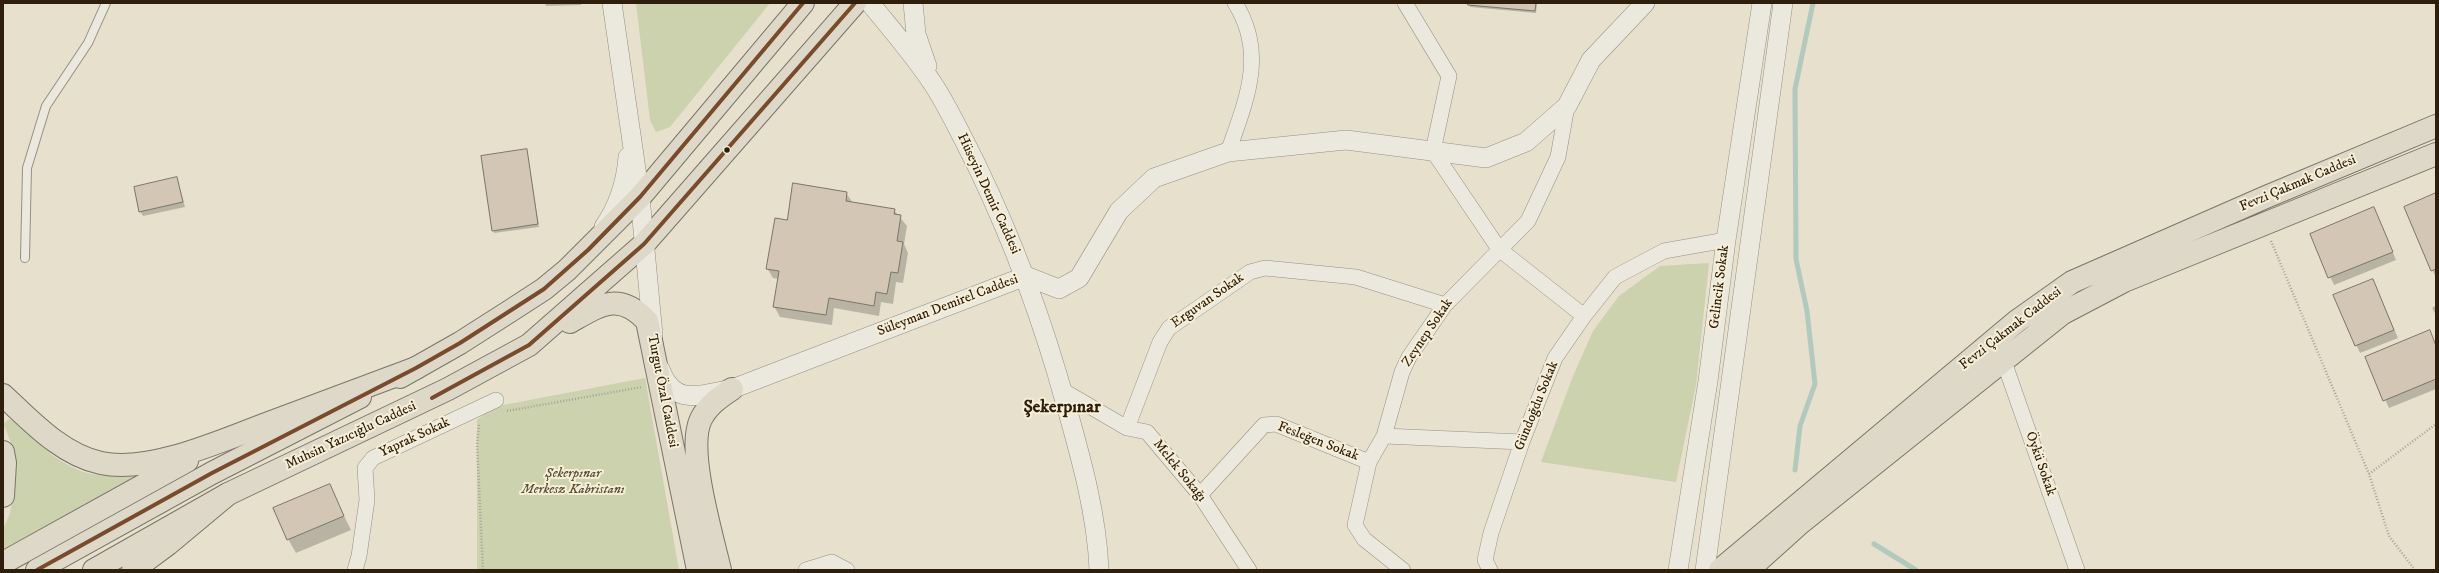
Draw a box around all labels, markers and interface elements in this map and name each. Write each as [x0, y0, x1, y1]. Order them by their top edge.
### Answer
street label: Hüseyin Demir Caddesi [953, 131, 1023, 257]
unlabelled marker [722, 145, 732, 155]
street label: Fevzi Çakmak Caddesi [2237, 152, 2359, 216]
street label: Gelincik Sokak [1707, 244, 1733, 330]
street label: Erguvan Sokak [1168, 270, 1248, 332]
street label: Süleyman Demirel Caddesi [875, 271, 1021, 341]
street label: Fevzi Çakmak Caddesi [1957, 284, 2065, 374]
street label: Zeynep Sokak [1399, 296, 1457, 370]
street label: Turgut Özal Caddesi [643, 333, 681, 449]
street label: Gündoğdu Sokak [1511, 359, 1563, 453]
district label: Şekerpınar [1023, 397, 1101, 419]
street label: Muhsin Yazıcığlu Caddesi [283, 398, 419, 474]
street label: Yaprak Sokak [377, 414, 453, 462]
street label: Fesleğen Sokak [1275, 419, 1361, 465]
street label: Öykü Sokak [2021, 430, 2059, 498]
street label: Melek Sokağı [1149, 436, 1209, 506]
park label: Şekerpınar Merkesz Kabristanı [521, 466, 625, 498]

